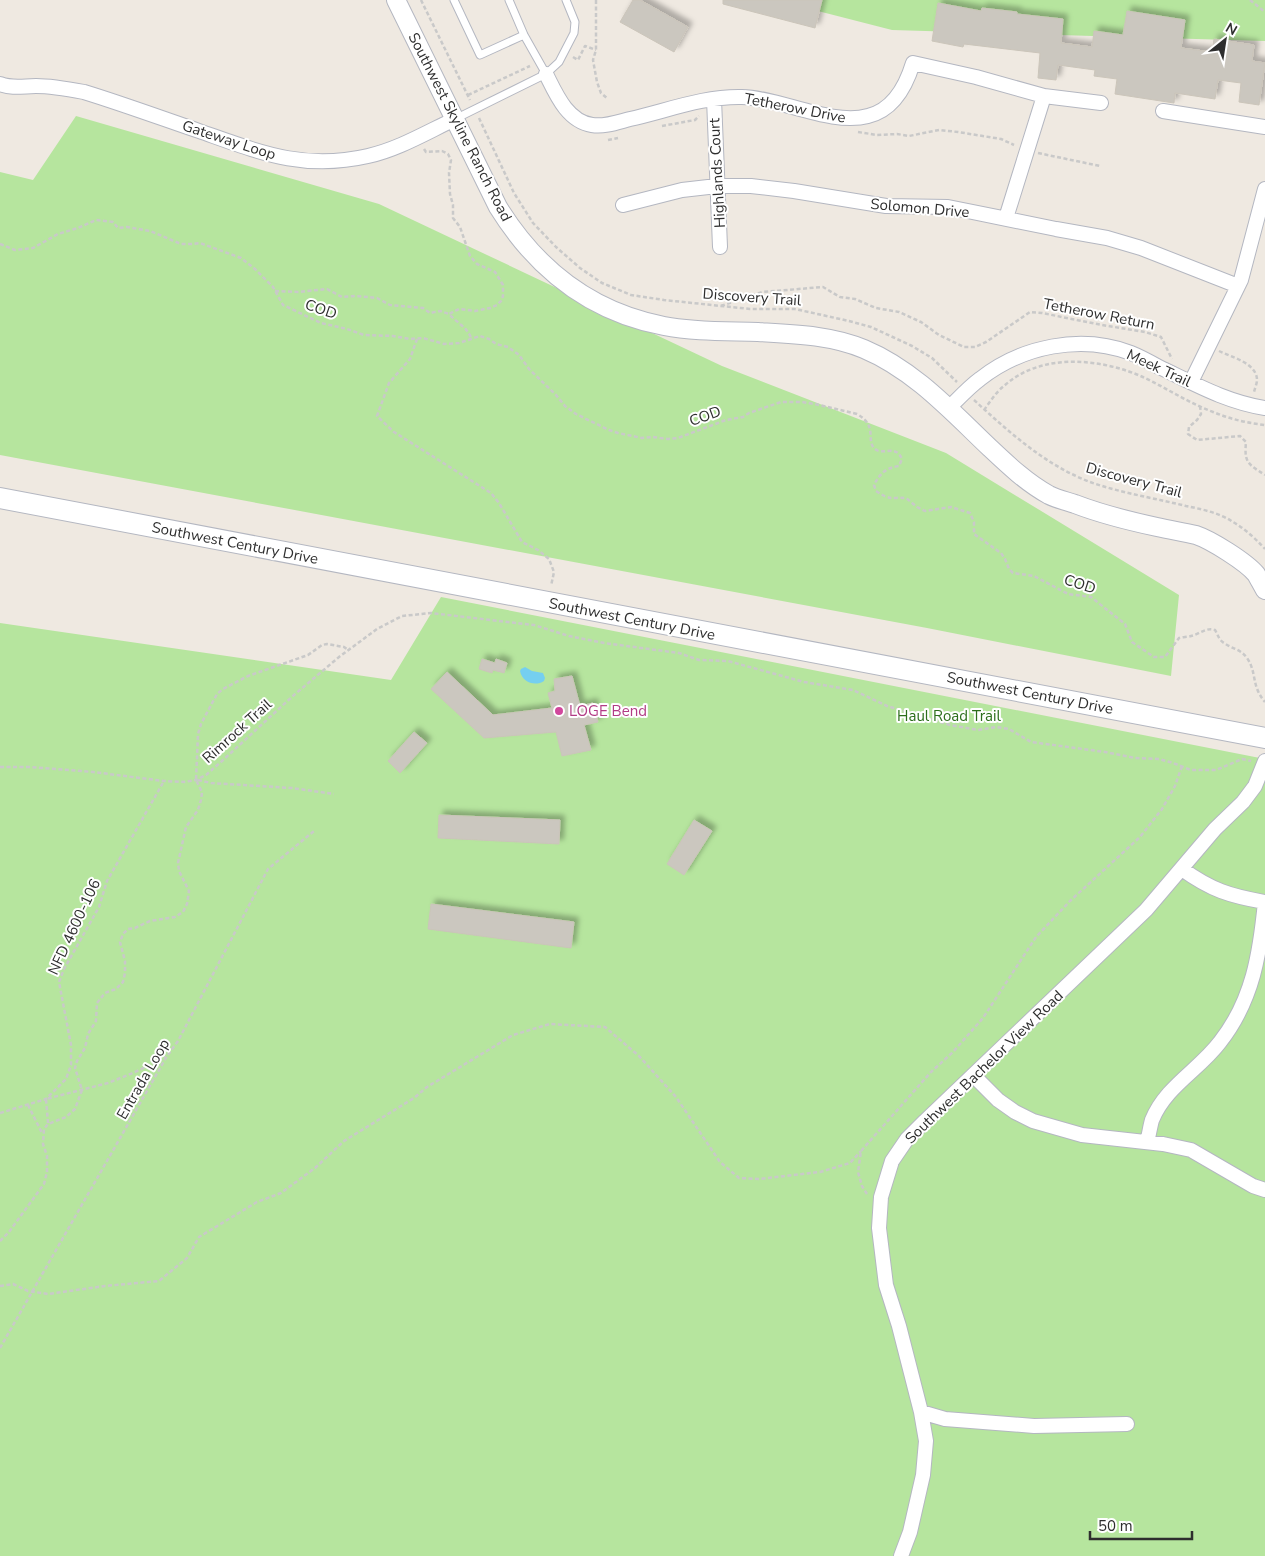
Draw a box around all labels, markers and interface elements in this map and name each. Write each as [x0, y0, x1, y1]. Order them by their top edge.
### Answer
north arrow [1200, 15, 1250, 65]
text: N [1222, 18, 1241, 40]
street label: Southwest Skyline Ranch Road [404, 29, 516, 225]
street label: Tetherow Drive [742, 88, 848, 128]
street label: Gateway Loop [180, 115, 279, 165]
street label: Highlands Court [704, 117, 730, 229]
street label: Solomon Drive [870, 194, 970, 222]
street label: Discovery Trail [702, 284, 803, 310]
street label: Tetherow Return [1042, 293, 1156, 335]
street label: COD [302, 294, 340, 324]
street label: Meek Trail [1123, 344, 1195, 392]
street label: COD [686, 401, 724, 431]
street label: Discovery Trail [1084, 458, 1185, 503]
street label: Southwest Century Drive [150, 517, 320, 569]
street label: COD [1061, 569, 1099, 599]
street label: Southwest Century Drive [547, 593, 717, 645]
street label: Southwest Century Drive [945, 667, 1115, 719]
street label: Rimrock Trail [198, 694, 277, 768]
place label: LOGE Bend [569, 701, 647, 721]
marker: LOGE Bend [553, 705, 565, 717]
park label: Haul Road Trail [897, 706, 1001, 726]
street label: NFD 4600-106 [43, 876, 105, 978]
street label: Southwest Bachelor View Road [900, 986, 1068, 1148]
street label: Entrada Loop [112, 1035, 174, 1123]
scale bar [1090, 1508, 1192, 1540]
text: 50 m [1098, 1516, 1133, 1536]

